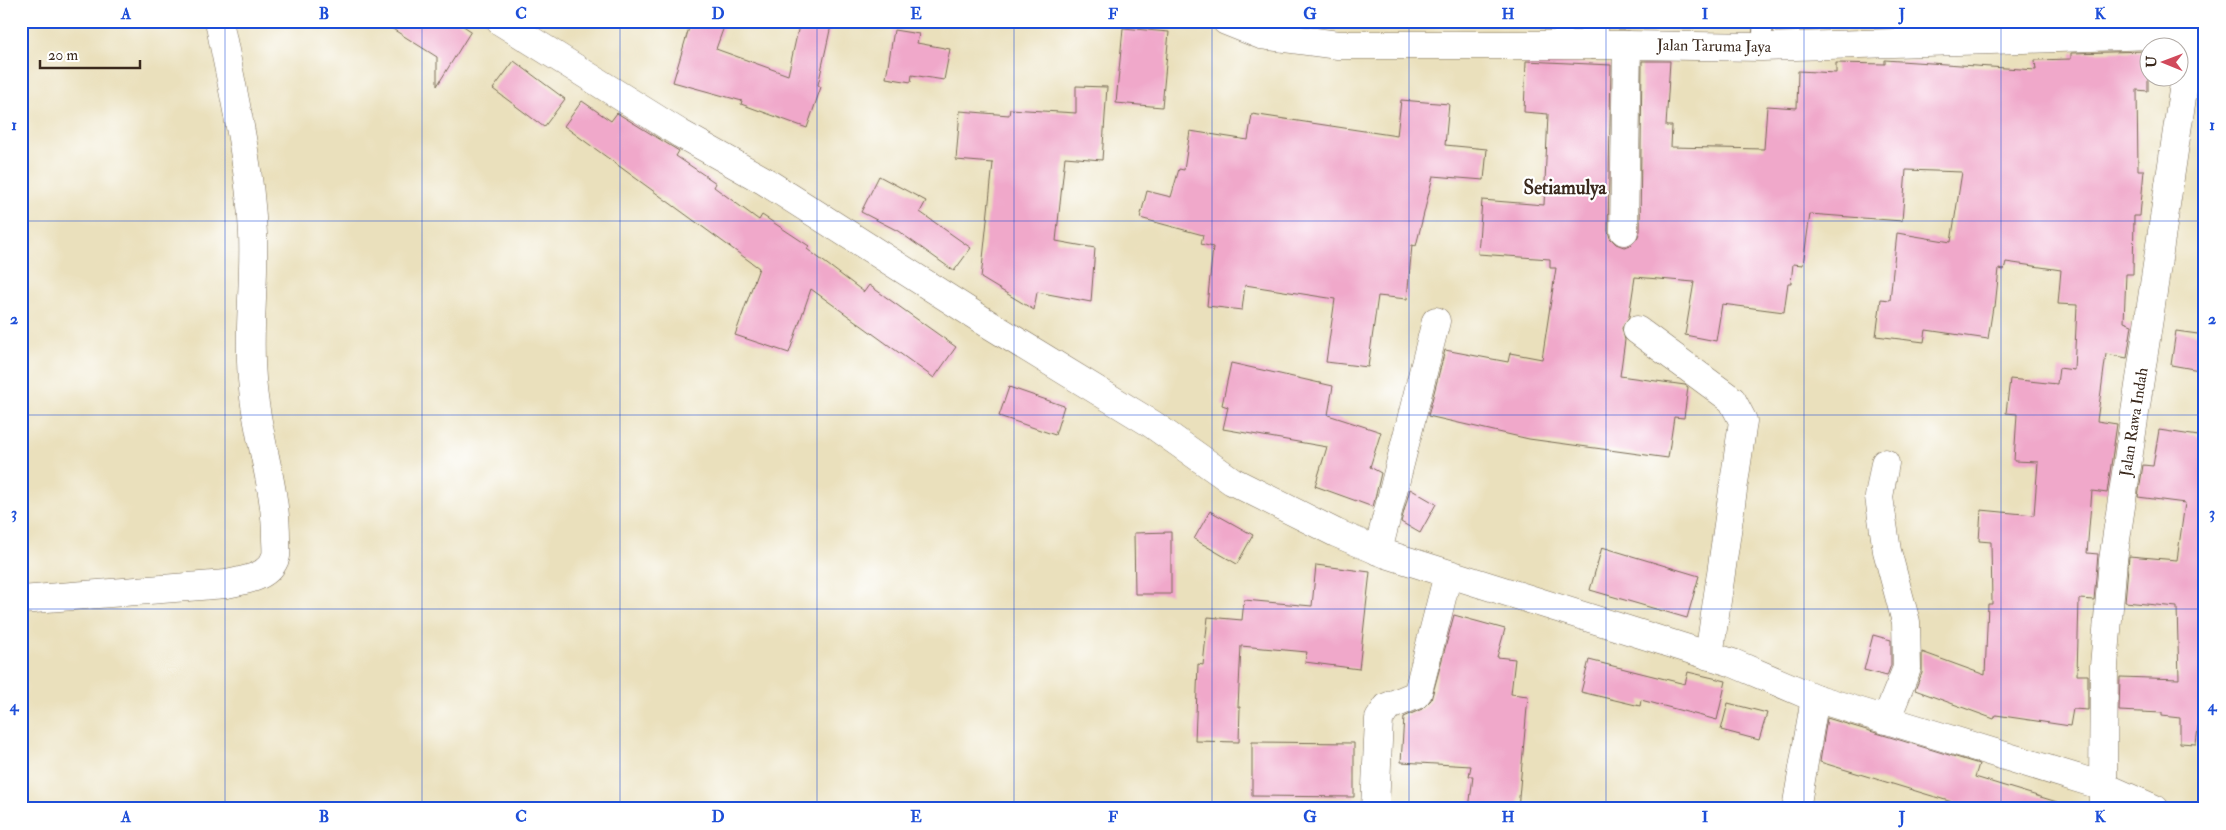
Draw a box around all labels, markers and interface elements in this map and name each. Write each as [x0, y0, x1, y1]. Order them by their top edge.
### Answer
text: A [120, 4, 132, 24]
text: B [319, 4, 329, 24]
text: C [515, 4, 527, 24]
text: D [711, 4, 725, 24]
text: E [910, 4, 922, 24]
text: F [1108, 4, 1118, 24]
text: G [1303, 4, 1317, 24]
text: H [1501, 4, 1515, 24]
text: I [1702, 4, 1709, 24]
text: J [1898, 4, 1906, 25]
text: K [2094, 4, 2106, 24]
street label: Jalan Taruma Jaya [1656, 35, 1772, 58]
scale bar [40, 38, 140, 70]
north arrow [2138, 38, 2188, 88]
text: 20 m [48, 46, 78, 65]
text: U [2143, 56, 2160, 68]
text: 1 [11, 115, 17, 135]
text: 1 [2209, 115, 2215, 135]
district label: Setiamulya [1524, 176, 1608, 201]
text: 2 [10, 309, 18, 329]
text: 2 [2208, 309, 2216, 329]
street label: Jalan Rawa Indah [2115, 365, 2154, 479]
text: 3 [11, 503, 17, 523]
text: 3 [2209, 503, 2215, 523]
text: 4 [9, 696, 20, 716]
text: 4 [2207, 696, 2218, 716]
text: A [120, 807, 132, 827]
text: B [319, 807, 329, 827]
text: C [515, 807, 527, 827]
text: D [711, 807, 725, 827]
text: E [910, 807, 922, 827]
text: F [1108, 807, 1118, 827]
text: G [1303, 807, 1317, 827]
text: H [1501, 807, 1515, 827]
text: I [1702, 807, 1709, 827]
text: J [1898, 807, 1906, 828]
text: K [2094, 807, 2106, 827]

